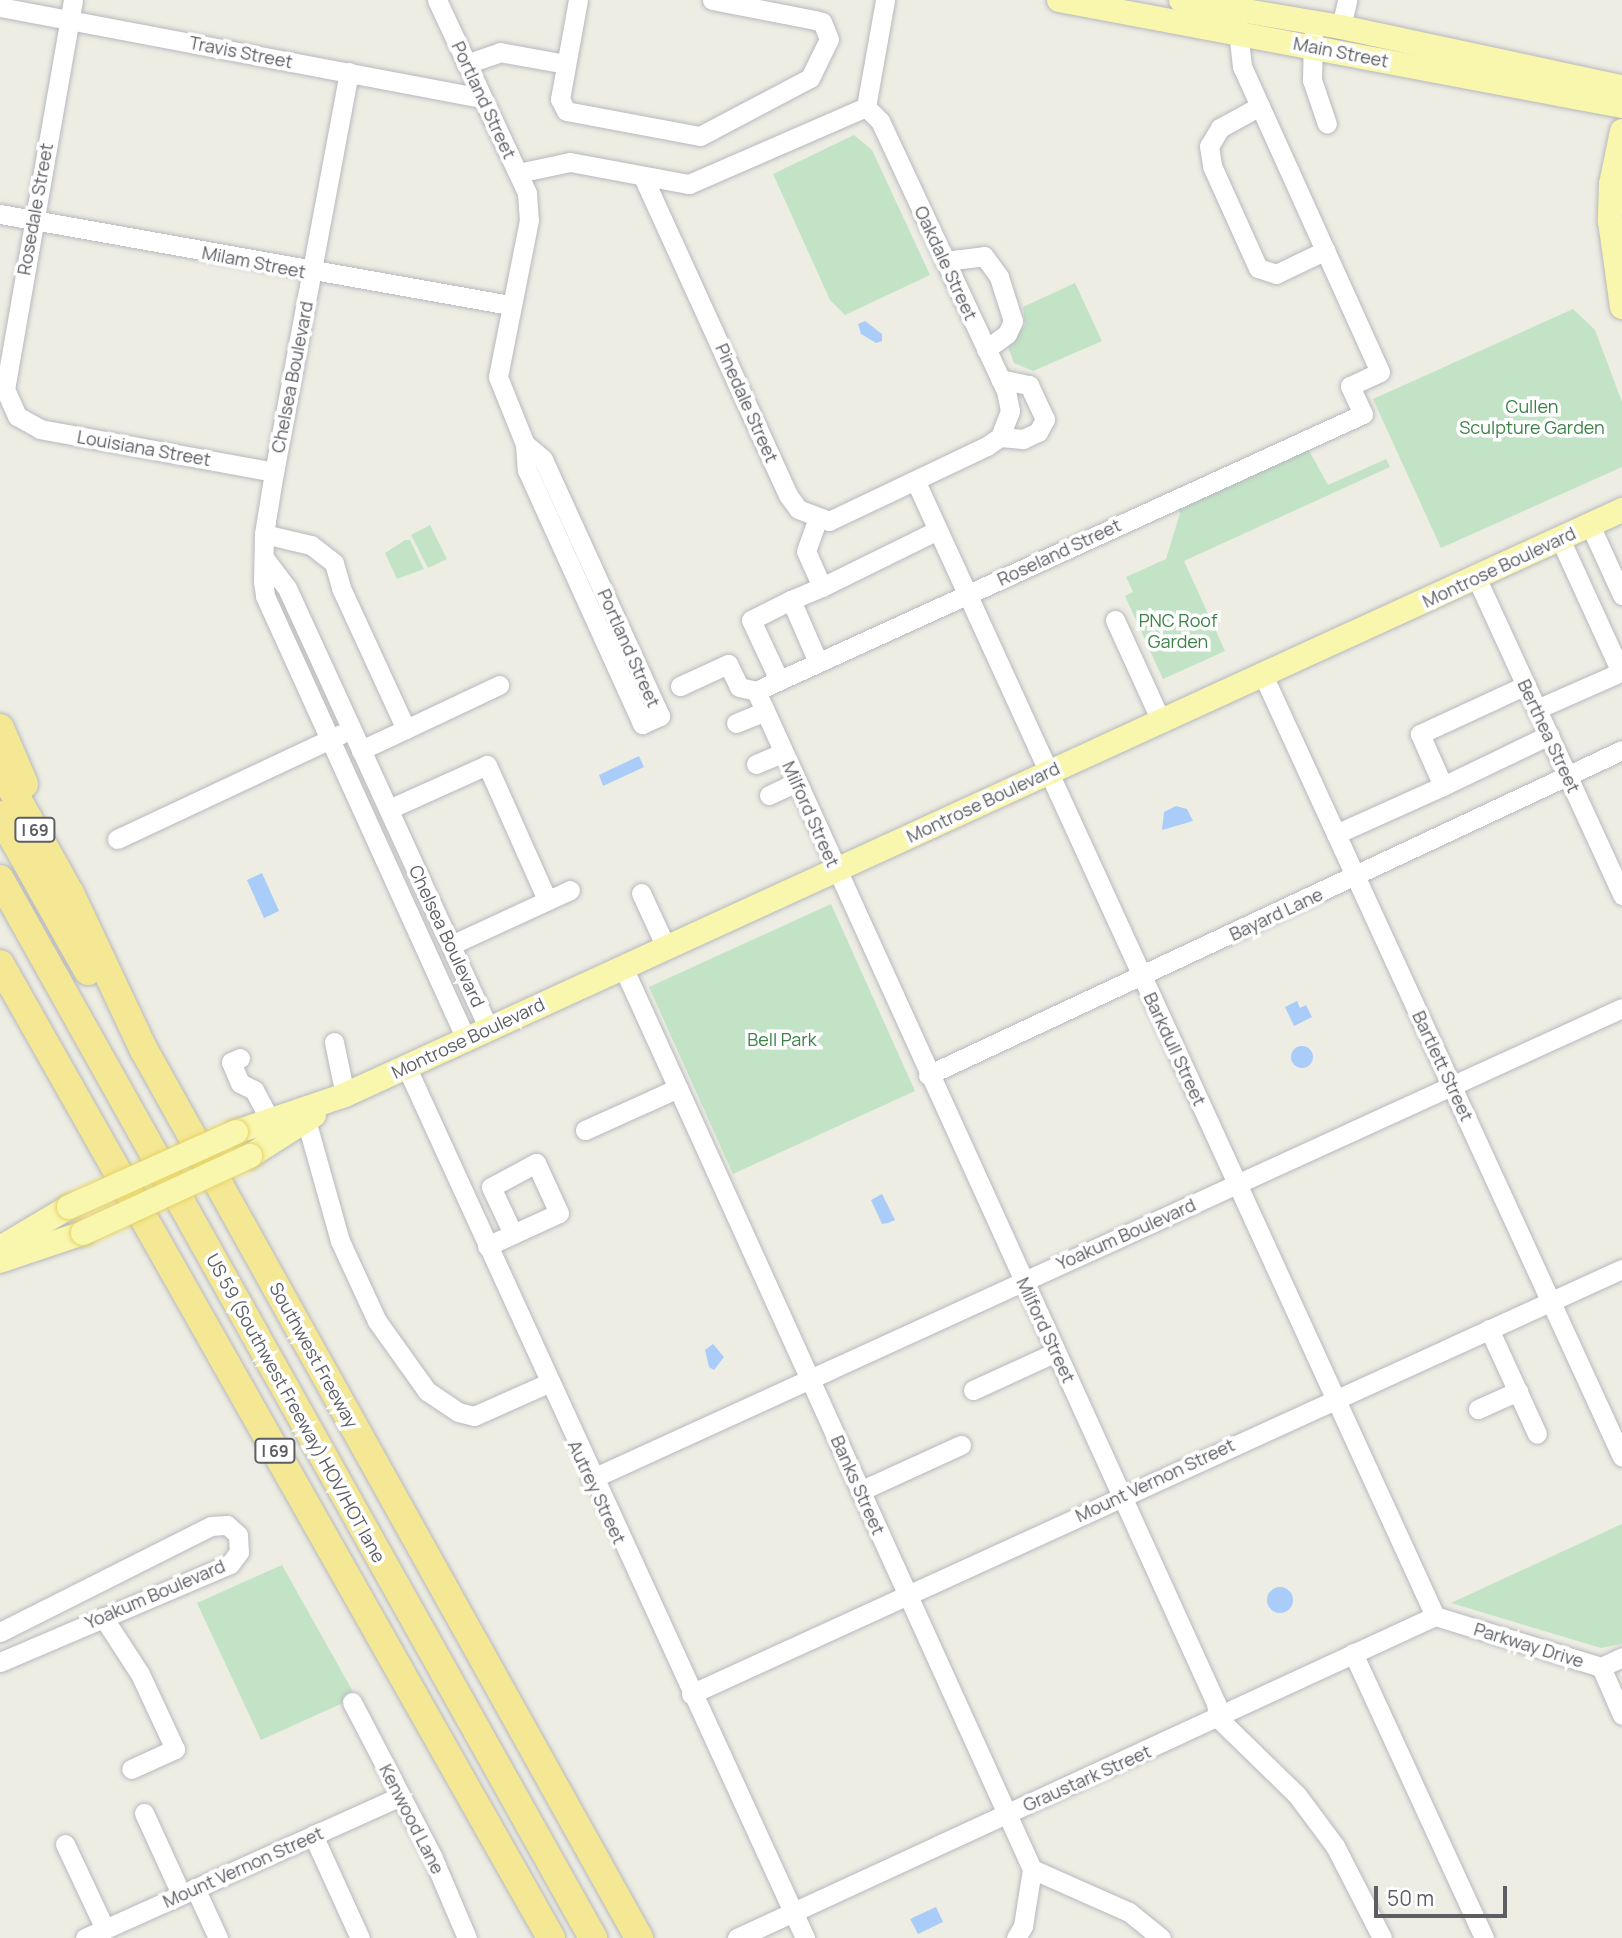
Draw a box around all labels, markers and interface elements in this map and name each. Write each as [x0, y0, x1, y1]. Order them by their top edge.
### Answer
street label: Travis Street [187, 31, 295, 73]
street label: Main Street [1292, 32, 1390, 72]
street label: Portland Street [447, 38, 521, 162]
street label: Rosedale Street [13, 141, 57, 277]
street label: Oakdale Street [910, 202, 982, 324]
street label: Milam Street [200, 241, 308, 283]
street label: Chelsea Boulevard [267, 299, 317, 455]
street label: Pinedale Street [711, 340, 783, 466]
park label: Cullen Sculpture Garden [1459, 396, 1605, 438]
street label: Louisiana Street [75, 426, 213, 470]
street label: Roseland Street [994, 514, 1124, 590]
street label: Montrose Boulevard [1419, 522, 1579, 612]
street label: Portland Street [593, 586, 665, 710]
park label: PNC Roof Garden [1139, 610, 1217, 652]
street label: Berthea Street [1513, 676, 1585, 796]
street label: Montrose Boulevard [903, 757, 1063, 847]
street label: Milford Street [778, 758, 844, 870]
road number: I 69 [14, 818, 56, 842]
street label: Chelsea Boulevard [405, 862, 489, 1010]
street label: Bayard Lane [1226, 883, 1326, 945]
street label: Barkdull Street [1139, 989, 1211, 1109]
street label: Montrose Boulevard [388, 993, 548, 1083]
street label: Bartlett Street [1408, 1007, 1478, 1125]
park label: Bell Park [747, 1028, 817, 1050]
street label: Yoakum Boulevard [1053, 1194, 1199, 1274]
street label: US 59 (Southwest Freeway) HOV/HOT lane [202, 1250, 390, 1566]
street label: Milford Street [1012, 1274, 1080, 1386]
street label: Southwest Freeway [265, 1279, 363, 1431]
street label: Banks Street [826, 1432, 890, 1538]
street label: Mount Vernon Street [1072, 1434, 1238, 1526]
street label: Autrey Street [564, 1437, 630, 1547]
road number: I 69 [254, 1438, 296, 1464]
street label: Yoakum Boulevard [82, 1555, 228, 1633]
street label: Parkway Drive [1471, 1618, 1587, 1672]
street label: Graustark Street [1020, 1740, 1154, 1816]
street label: Kenwood Lane [375, 1761, 449, 1877]
street label: Mount Vernon Street [159, 1822, 327, 1912]
scale bar [1377, 1871, 1510, 1915]
text: 50 m [1387, 1884, 1434, 1912]

